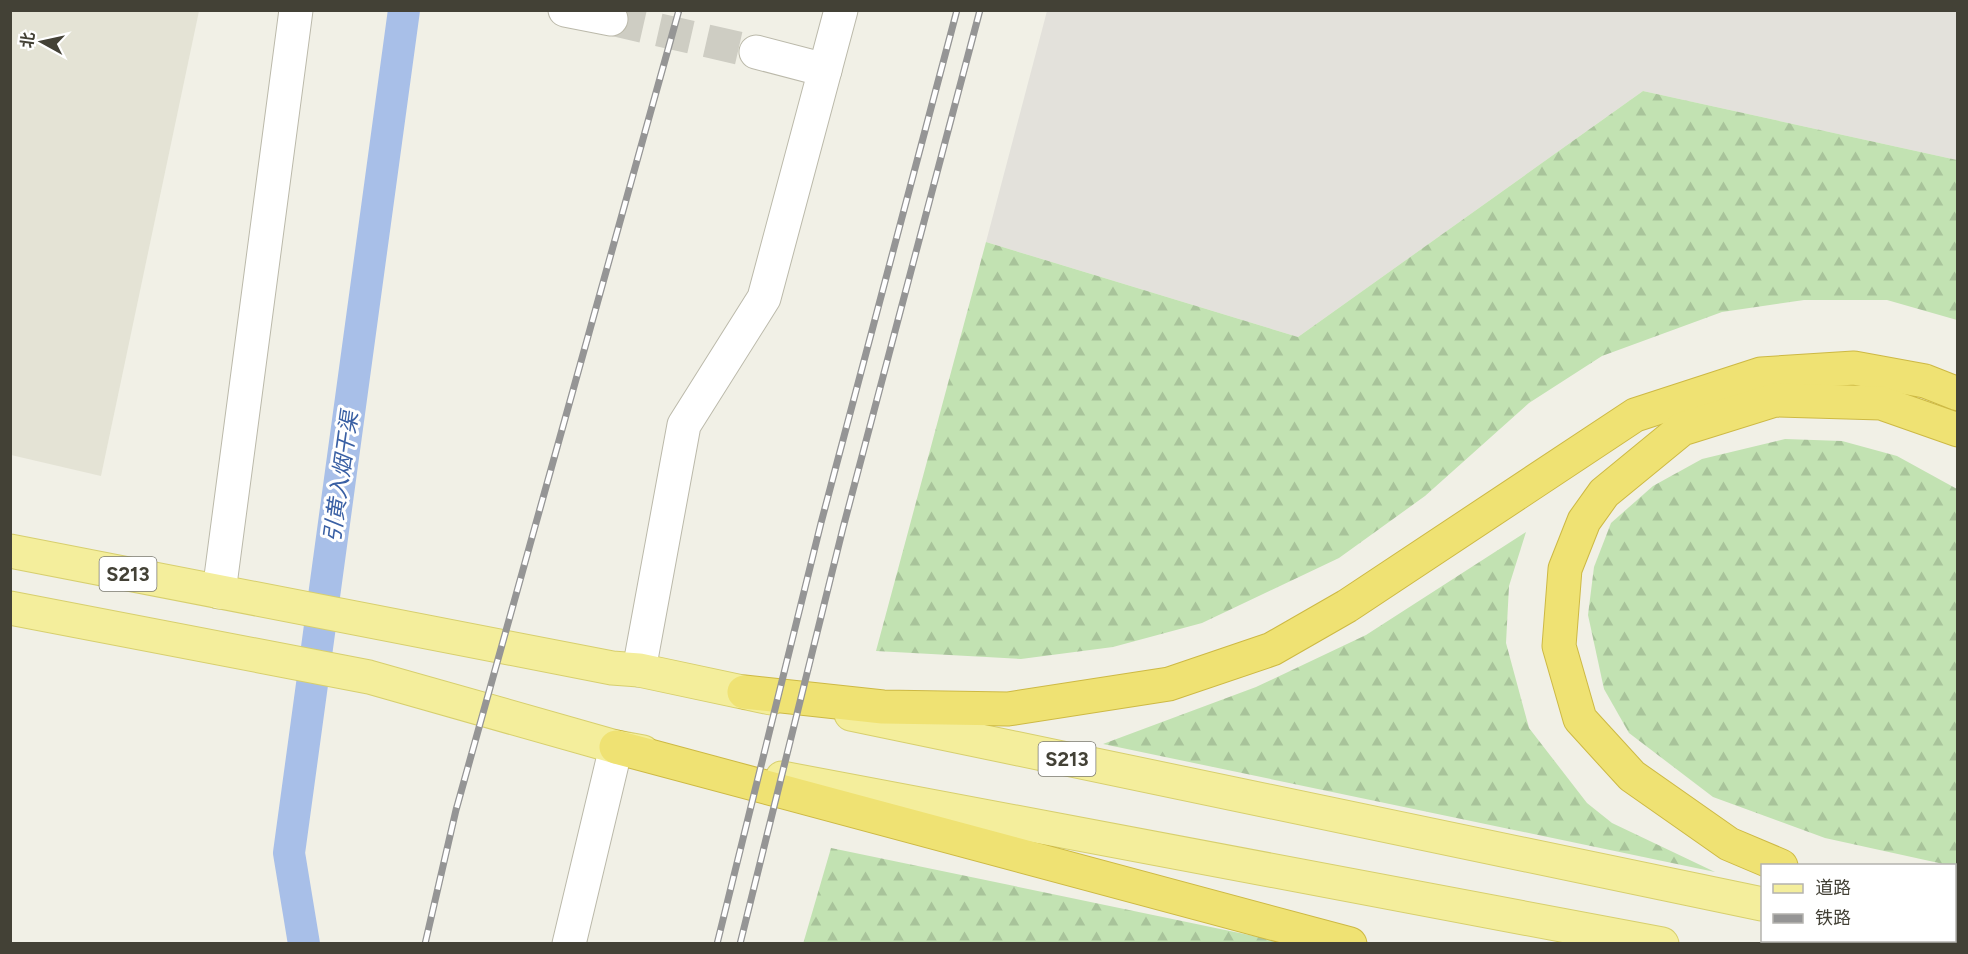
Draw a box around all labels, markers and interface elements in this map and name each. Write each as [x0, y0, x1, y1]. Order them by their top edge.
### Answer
north arrow [12, 12, 72, 72]
text: 北 [17, 31, 38, 49]
water label: 引黄入烟干渠 [318, 407, 364, 544]
road number: S213 [100, 557, 156, 591]
road number: S213 [1038, 742, 1096, 776]
legend [1761, 864, 1956, 942]
text: 道路 [1815, 877, 1851, 899]
text: 铁路 [1815, 907, 1851, 929]

